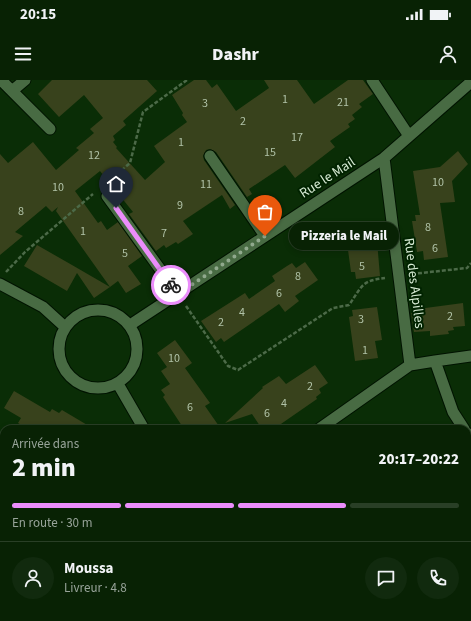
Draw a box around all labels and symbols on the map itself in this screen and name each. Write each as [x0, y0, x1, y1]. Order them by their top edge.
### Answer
house number: 1 [282, 91, 288, 108]
house number: 21 [337, 94, 349, 111]
house number: 3 [202, 95, 208, 112]
house number: 2 [240, 113, 246, 130]
house number: 17 [291, 129, 303, 146]
house number: 1 [178, 134, 184, 151]
house number: 15 [264, 144, 276, 161]
house number: 12 [88, 147, 100, 164]
street label: Rue le Mail [296, 152, 360, 203]
pin [99, 167, 133, 208]
house number: 10 [432, 174, 444, 191]
house number: 11 [200, 176, 212, 193]
house number: 10 [52, 179, 64, 196]
pin [248, 195, 282, 236]
house number: 9 [177, 197, 183, 214]
house number: 8 [18, 203, 24, 220]
house number: 8 [425, 219, 431, 236]
callout: Pizzeria le Mail [289, 222, 399, 250]
house number: 1 [80, 223, 86, 240]
house number: 7 [161, 225, 167, 242]
street label: Rue des Alpilles [399, 237, 429, 330]
house number: 6 [432, 240, 438, 257]
house number: 5 [122, 245, 128, 262]
house number: 5 [359, 258, 365, 275]
courier [151, 265, 191, 305]
house number: 8 [295, 268, 301, 285]
house number: 6 [276, 285, 282, 302]
house number: 4 [239, 304, 245, 321]
house number: 2 [447, 308, 453, 325]
house number: 3 [358, 311, 364, 328]
house number: 2 [218, 314, 224, 331]
house number: 1 [362, 342, 368, 359]
house number: 10 [168, 350, 180, 367]
house number: 2 [307, 378, 313, 395]
house number: 4 [281, 395, 287, 412]
house number: 6 [187, 399, 193, 416]
house number: 6 [264, 405, 270, 422]

